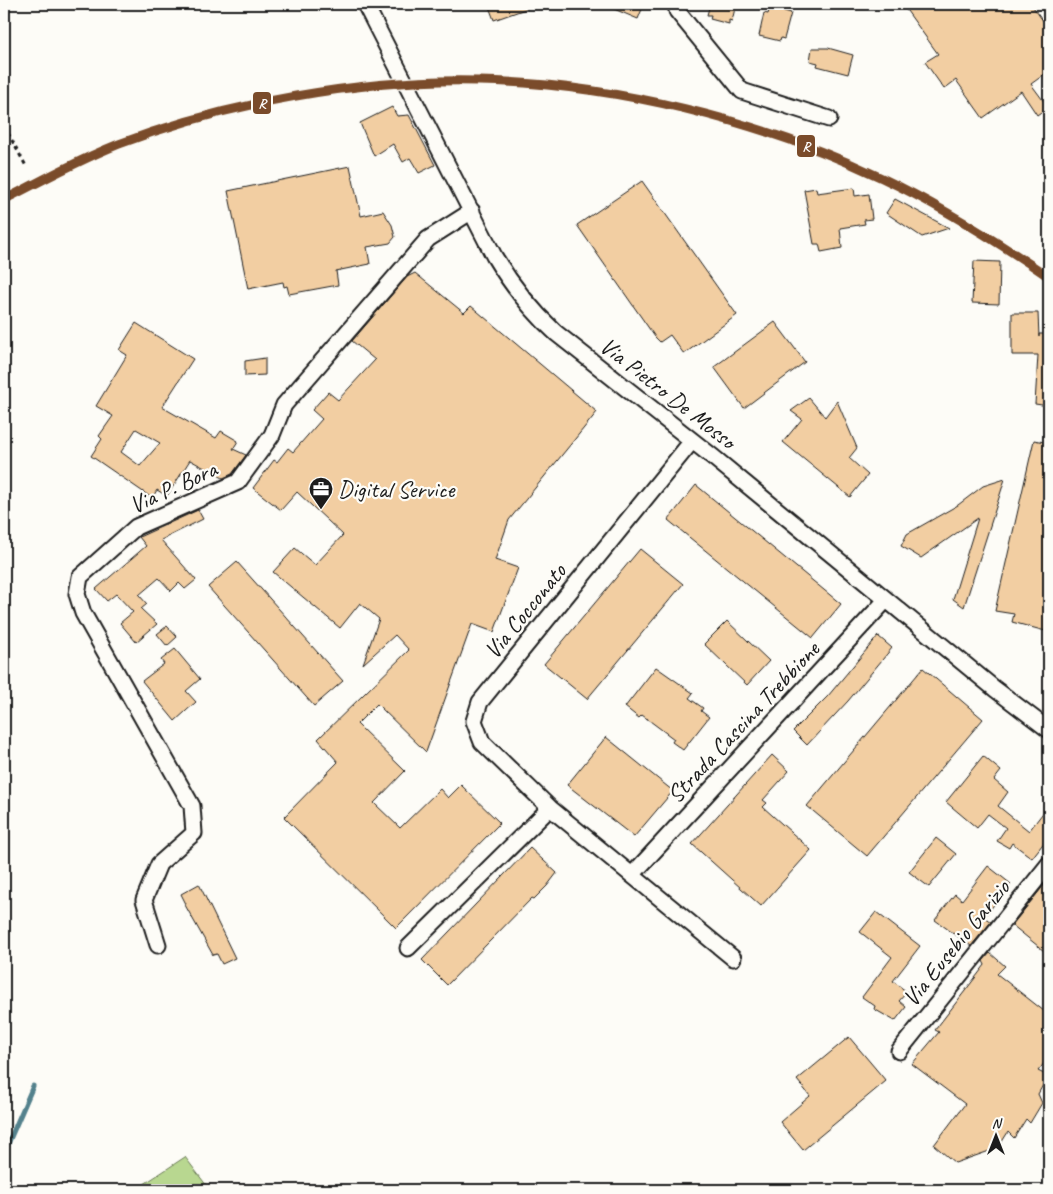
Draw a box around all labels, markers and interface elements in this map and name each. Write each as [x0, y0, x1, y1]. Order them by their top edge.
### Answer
line badge: R [252, 91, 272, 115]
text: R [258, 95, 268, 112]
line badge: R [796, 134, 816, 158]
text: R [802, 138, 812, 155]
street label: Via Pietro De Mosso [594, 331, 744, 457]
street label: Via P. Bora [125, 453, 223, 520]
place label: Digital Service [338, 474, 456, 504]
office icon: Digital Service [308, 476, 334, 510]
street label: Via Cocconato [477, 556, 573, 665]
street label: Strada Cascina Trebbione [660, 633, 827, 809]
street label: Via Eusebio Garizio [896, 872, 1017, 1012]
north arrow [970, 1112, 1020, 1162]
text: N [992, 1115, 1003, 1132]

